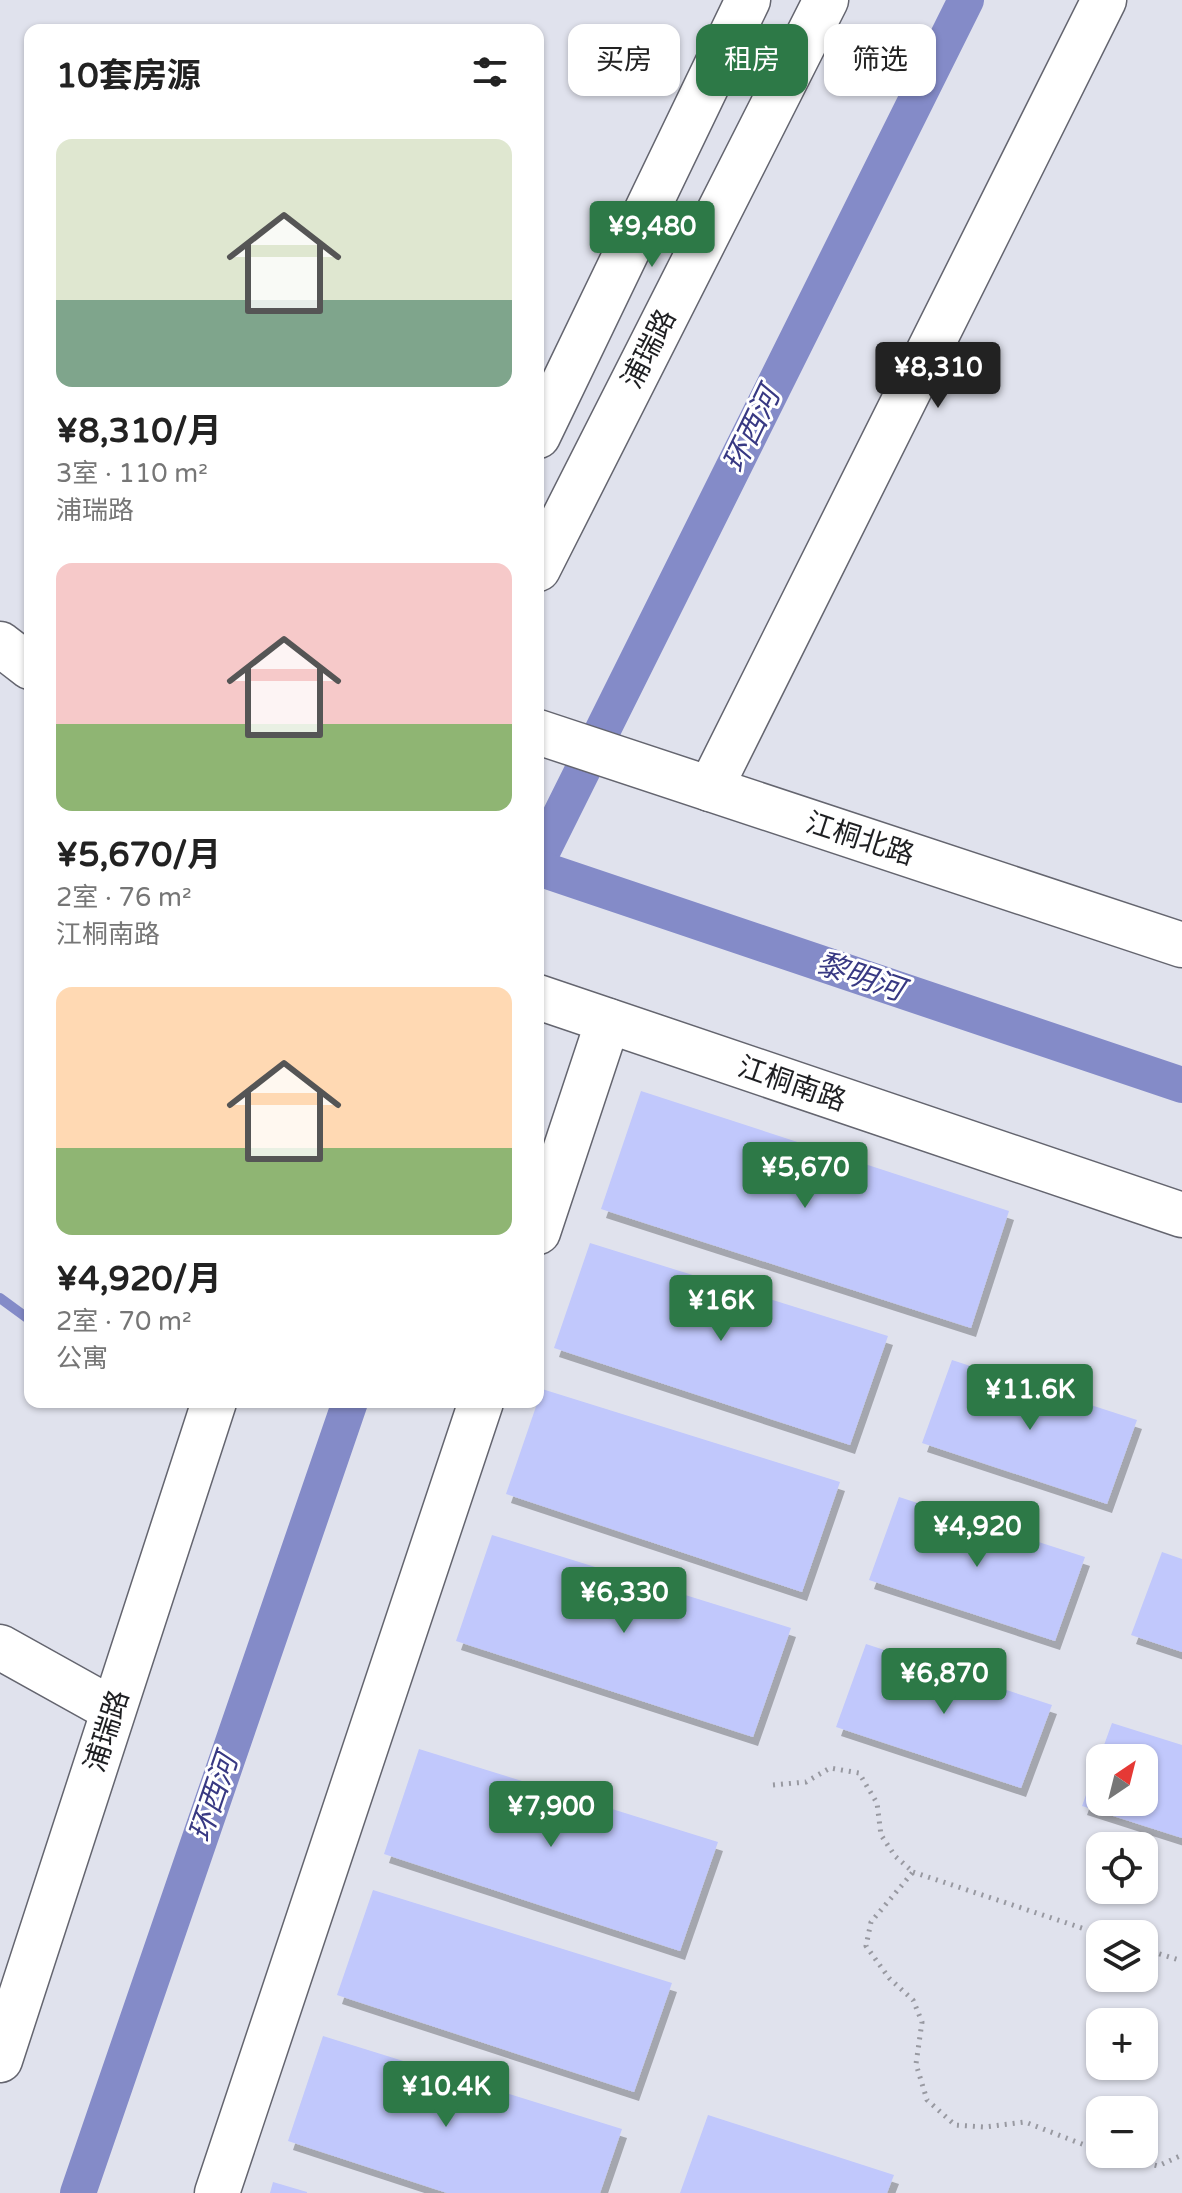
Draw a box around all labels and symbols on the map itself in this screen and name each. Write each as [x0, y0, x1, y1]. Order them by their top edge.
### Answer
pin: ¥9,480 [587, 201, 717, 269]
street label: 浦瑞路 [615, 304, 683, 394]
pin: ¥8,310 [873, 342, 1003, 410]
water label: 环西河 [716, 377, 791, 479]
street label: 江桐北路 [801, 806, 919, 872]
water label: 黎明河 [811, 945, 913, 1011]
street label: 江桐南路 [734, 1050, 850, 1118]
pin: ¥5,670 [740, 1142, 870, 1210]
pin: ¥16K [674, 1275, 768, 1343]
pin: ¥11.6K [965, 1364, 1095, 1432]
pin: ¥4,920 [912, 1501, 1042, 1569]
pin: ¥6,330 [559, 1567, 689, 1635]
pin: ¥6,870 [879, 1648, 1009, 1716]
street label: 浦瑞路 [78, 1686, 136, 1776]
north arrow [1086, 1744, 1158, 1816]
water label: 环西河 [182, 1745, 248, 1847]
pin: ¥7,900 [486, 1781, 616, 1849]
pin: ¥10.4K [381, 2061, 511, 2129]

